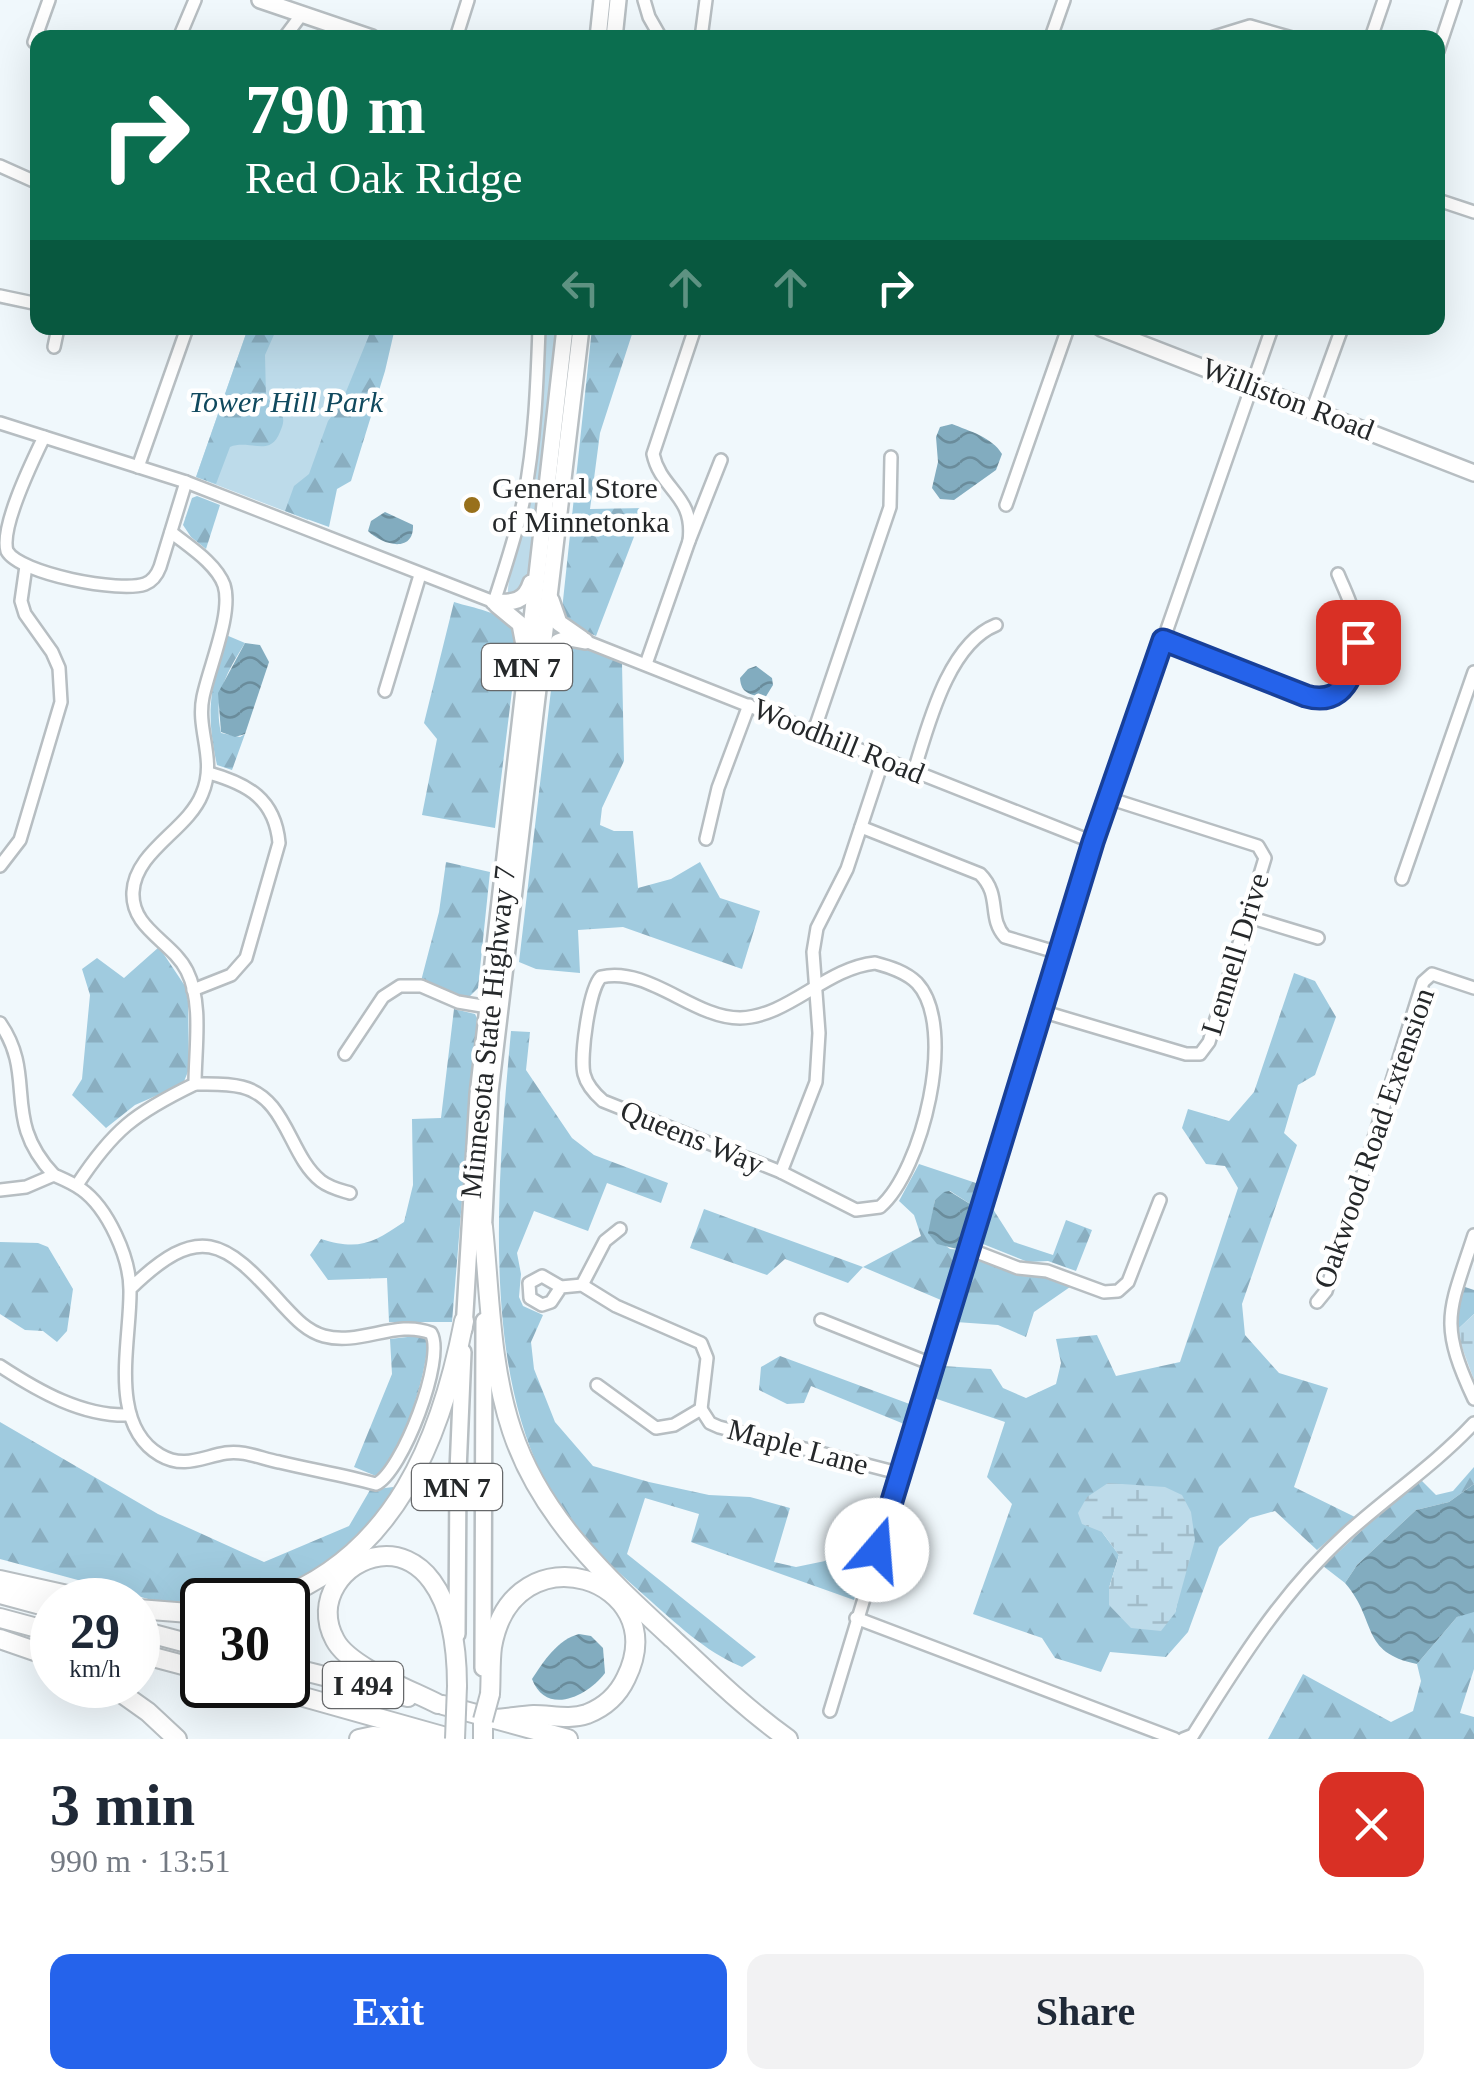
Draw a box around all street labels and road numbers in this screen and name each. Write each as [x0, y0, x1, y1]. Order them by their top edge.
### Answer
street label: Williston Road [1198, 351, 1379, 446]
road number: MN 7 [482, 644, 572, 690]
street label: Woodhill Road [749, 691, 930, 790]
street label: Minnesota State Highway 7 [454, 864, 521, 1200]
street label: Lennell Drive [1194, 869, 1275, 1039]
street label: Oakwood Road Extension [1307, 984, 1440, 1292]
street label: Queens Way [616, 1093, 768, 1180]
street label: Maple Lane [724, 1412, 872, 1481]
road number: MN 7 [412, 1464, 502, 1510]
road number: I 494 [323, 1662, 403, 1708]

